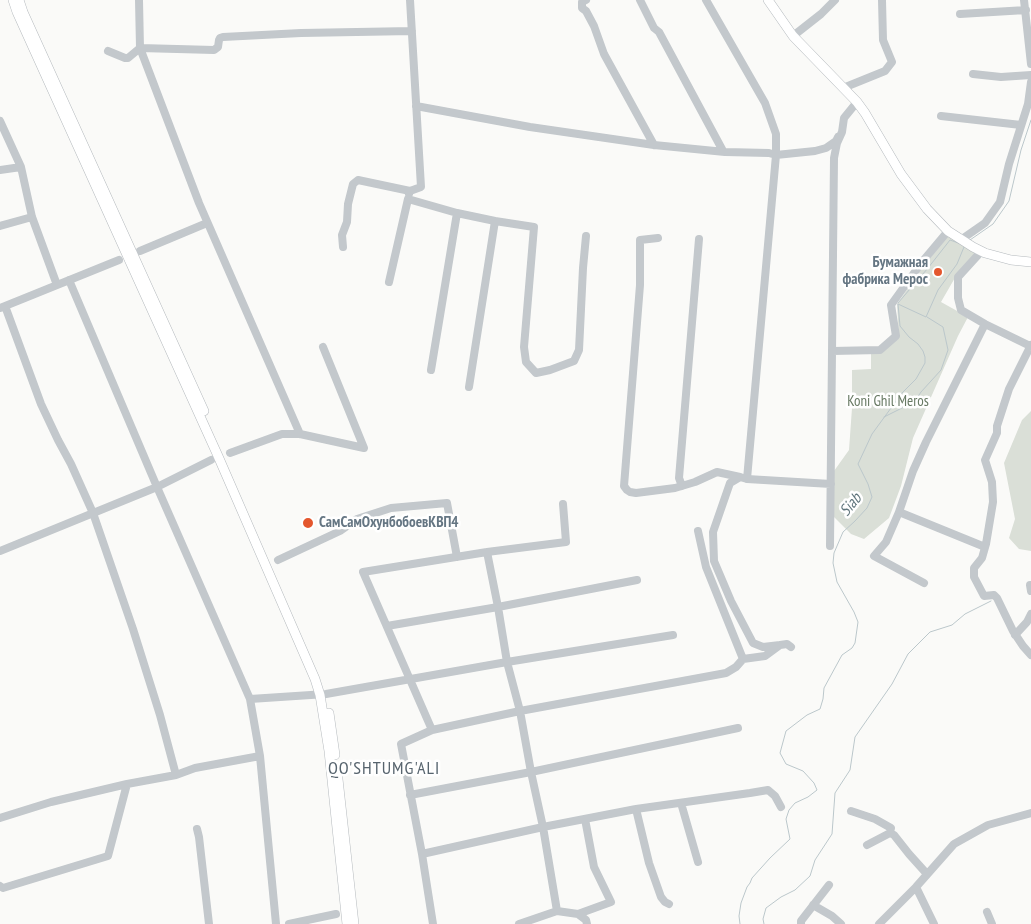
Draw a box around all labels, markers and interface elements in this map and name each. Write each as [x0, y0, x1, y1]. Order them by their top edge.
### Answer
place label: Бумажная фабрика Мерос [842, 254, 928, 289]
marker: Бумажная фабрика Мерос [932, 266, 944, 278]
park label: Koni Ghil Meros [847, 393, 929, 411]
water label: Siab [836, 490, 866, 520]
place label: СамСамОхунбобоевКВП4 [319, 514, 459, 532]
marker: СамСамОхунбобоевКВП4 [301, 516, 315, 530]
district label: QO'SHTUMG'ALI [326, 758, 442, 780]

